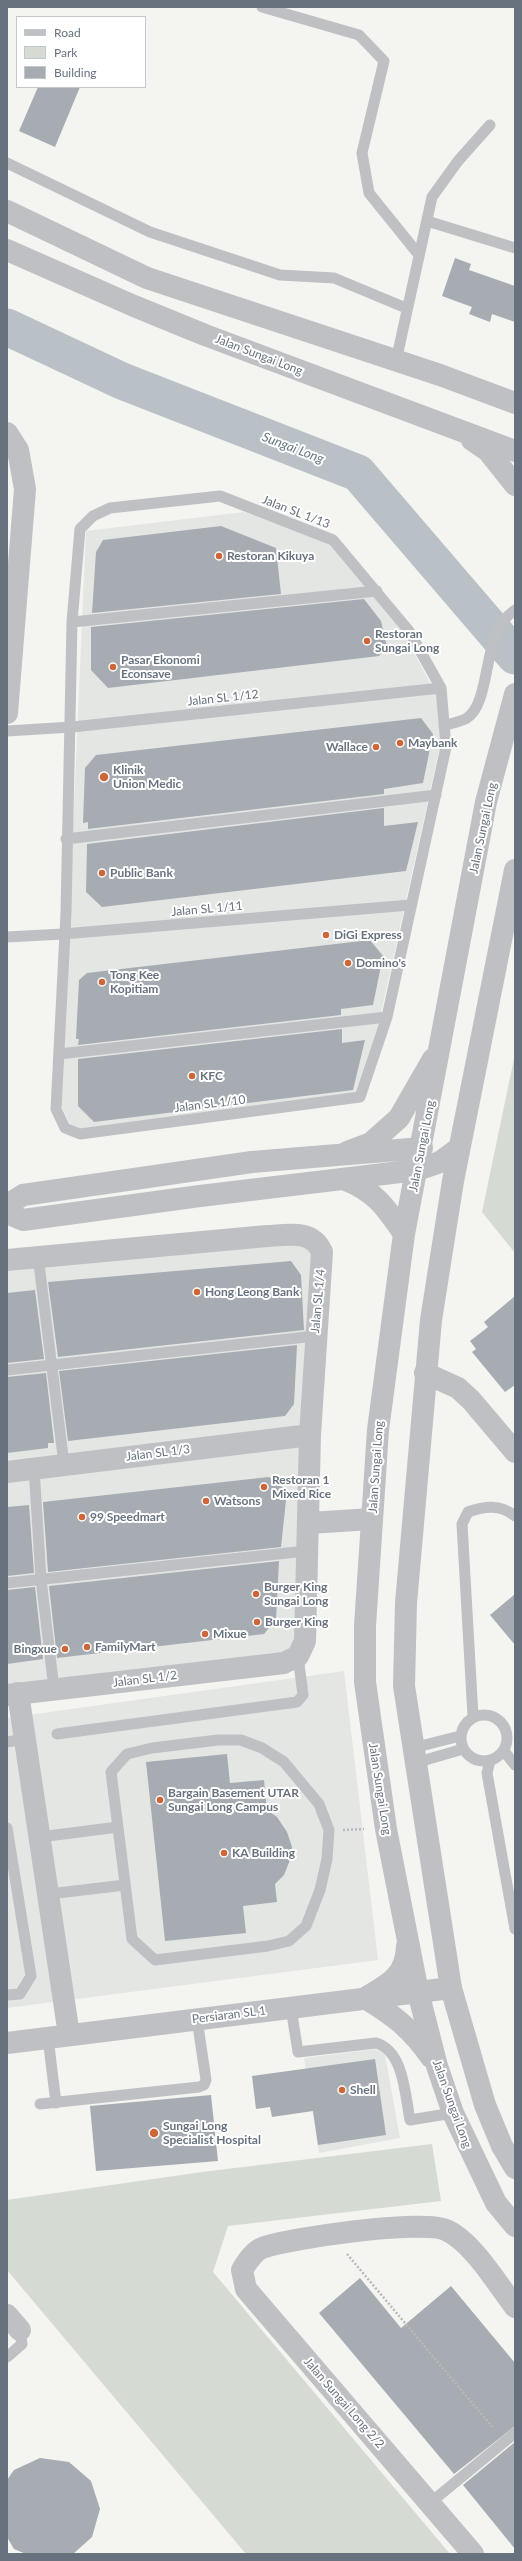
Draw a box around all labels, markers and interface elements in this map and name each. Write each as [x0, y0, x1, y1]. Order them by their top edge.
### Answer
legend [16, 16, 146, 88]
text: Road [54, 25, 81, 40]
text: Park [54, 45, 77, 60]
text: Building [54, 65, 97, 80]
street label: Jalan Sungai Long [213, 332, 305, 378]
water label: Sungai Long [260, 429, 326, 467]
street label: Jalan SL 1/13 [260, 492, 332, 532]
place label: Restoran Kikuya [227, 549, 314, 563]
marker: Restoran Kikuya [214, 551, 224, 561]
place label: Restoran Sungai Long [375, 627, 439, 655]
marker: Restoran Sungai Long [362, 636, 372, 646]
place label: Pasar Ekonomi Econsave [121, 653, 200, 681]
marker: Pasar Ekonomi Econsave [108, 662, 118, 672]
street label: Jalan SL 1/12 [187, 687, 259, 709]
place label: Maybank [408, 736, 458, 750]
marker: Maybank [395, 738, 405, 748]
place label: Wallace [326, 740, 368, 754]
marker: Wallace [371, 742, 381, 752]
place label: Klinik Union Medic [113, 763, 181, 791]
marker: Klinik Union Medic [98, 771, 110, 783]
street label: Jalan Sungai Long [466, 781, 500, 875]
place label: Public Bank [110, 866, 173, 880]
marker: Public Bank [97, 868, 107, 878]
street label: Jalan SL 1/11 [171, 899, 243, 919]
place label: DiGi Express [334, 928, 402, 942]
marker: DiGi Express [321, 930, 331, 940]
place label: Domino's [356, 956, 406, 970]
marker: Domino's [343, 958, 353, 968]
place label: Tong Kee Kopitiam [110, 968, 159, 996]
marker: Tong Kee Kopitiam [97, 977, 107, 987]
place label: KFC [200, 1069, 223, 1083]
marker: KFC [187, 1071, 197, 1081]
street label: Jalan SL 1/10 [174, 1093, 246, 1115]
street label: Jalan Sungai Long [406, 1099, 438, 1193]
street label: Jalan SL 1/4 [308, 1268, 328, 1334]
place label: Hong Leong Bank [205, 1285, 299, 1299]
marker: Hong Leong Bank [192, 1287, 202, 1297]
street label: Jalan Sungai Long [366, 1420, 386, 1514]
street label: Jalan SL 1/3 [125, 1442, 191, 1464]
place label: Restoran 1 Mixed Rice [272, 1473, 331, 1501]
marker: Restoran 1 Mixed Rice [259, 1482, 269, 1492]
place label: Watsons [214, 1494, 261, 1508]
marker: Watsons [201, 1496, 211, 1506]
place label: 99 Speedmart [90, 1510, 165, 1524]
marker: 99 Speedmart [77, 1512, 87, 1522]
place label: Burger King Sungai Long [264, 1580, 328, 1608]
marker: Burger King Sungai Long [251, 1589, 261, 1599]
place label: Burger King [265, 1615, 328, 1629]
marker: Burger King [252, 1617, 262, 1627]
place label: Mixue [213, 1627, 247, 1641]
marker: Mixue [200, 1629, 210, 1639]
place label: FamilyMart [95, 1640, 156, 1654]
place label: Bingxue [14, 1642, 57, 1656]
marker: FamilyMart [82, 1642, 92, 1652]
marker: Bingxue [60, 1644, 70, 1654]
street label: Jalan SL 1/2 [112, 1668, 178, 1690]
street label: Jalan Sungai Long [366, 1742, 394, 1836]
place label: Bargain Basement UTAR Sungai Long Campus [168, 1786, 299, 1814]
marker: Bargain Basement UTAR Sungai Long Campus [155, 1795, 165, 1805]
place label: KA Building [232, 1846, 295, 1860]
marker: KA Building [219, 1848, 229, 1858]
street label: Persiaran SL 1 [191, 2003, 267, 2027]
street label: Jalan Sungai Long [429, 2058, 475, 2150]
place label: Shell [350, 2083, 376, 2097]
marker: Shell [337, 2085, 347, 2095]
place label: Sungai Long Specialist Hospital [163, 2119, 261, 2147]
marker: Sungai Long Specialist Hospital [148, 2127, 160, 2139]
street label: Jalan Sungai Long 2/2 [301, 2355, 387, 2451]

